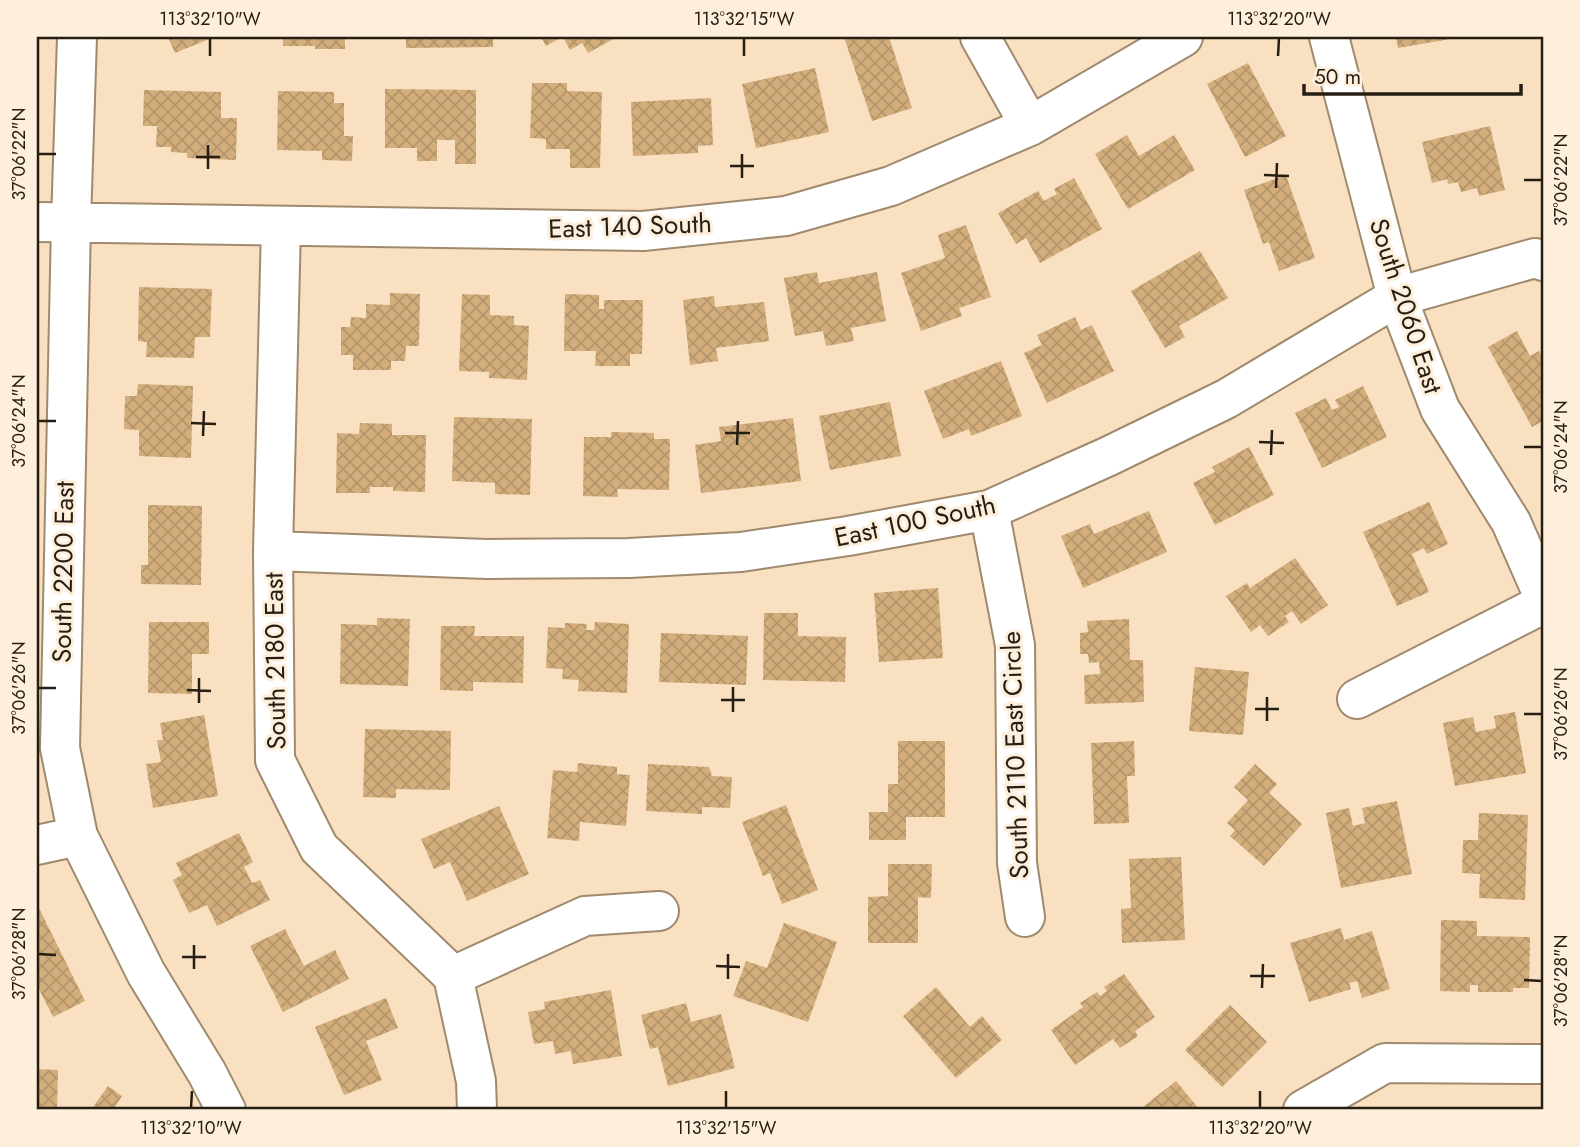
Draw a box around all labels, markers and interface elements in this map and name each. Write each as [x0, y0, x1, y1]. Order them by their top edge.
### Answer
text: 113°32'10"W [159, 6, 261, 32]
text: 113°32'15"W [694, 6, 795, 32]
text: 113°32'20"W [1227, 6, 1331, 32]
scale bar [1304, 52, 1520, 96]
text: 50 m [1314, 62, 1361, 92]
text: 37°06'22"N [6, 107, 32, 201]
text: 37°06'22"N [1548, 133, 1574, 227]
street label: East 140 South [548, 204, 712, 248]
street label: South 2060 East [1360, 214, 1452, 399]
text: 37°06'24"N [6, 374, 32, 468]
text: 37°06'24"N [1548, 400, 1574, 494]
street label: South 2200 East [42, 480, 84, 663]
street label: East 100 South [831, 485, 999, 557]
street label: South 2180 East [254, 571, 296, 750]
street label: South 2110 East Circle [992, 631, 1038, 879]
text: 37°06'26"N [6, 641, 32, 735]
text: 37°06'26"N [1548, 667, 1574, 761]
text: 37°06'28"N [6, 908, 32, 1000]
text: 37°06'28"N [1548, 935, 1574, 1027]
text: 113°32'10"W [140, 1115, 242, 1141]
text: 113°32'15"W [676, 1115, 777, 1141]
text: 113°32'20"W [1208, 1115, 1312, 1141]

